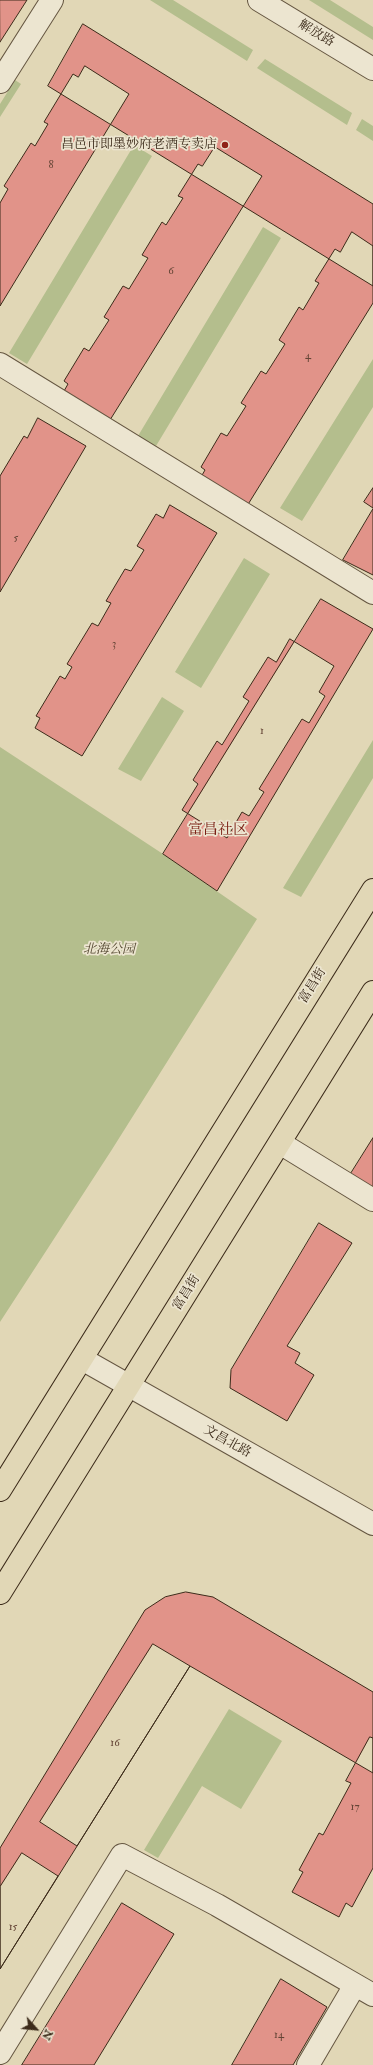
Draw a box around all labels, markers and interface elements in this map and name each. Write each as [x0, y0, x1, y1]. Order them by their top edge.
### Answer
street label: 解放路 [295, 17, 337, 51]
place label: 昌邑市即墨妙府老酒专卖店 [61, 137, 217, 153]
marker: 昌邑市即墨妙府老酒专卖店 [220, 140, 230, 150]
house number: 8 [48, 159, 54, 173]
house number: 6 [168, 265, 174, 279]
house number: 4 [305, 350, 311, 364]
house number: 5 [14, 532, 18, 546]
house number: 3 [112, 638, 116, 652]
house number: 1 [260, 725, 264, 739]
district label: 富昌社区 [188, 822, 248, 840]
park label: 北海公园 [83, 942, 135, 958]
street label: 富昌街 [296, 965, 330, 1007]
street label: 富昌街 [170, 1272, 204, 1314]
street label: 文昌北路 [200, 1423, 254, 1461]
house number: 16 [110, 1737, 120, 1751]
house number: 17 [351, 1801, 359, 1815]
house number: 15 [9, 1921, 17, 1935]
north arrow [16, 2009, 56, 2049]
text: N [39, 2027, 55, 2042]
house number: 14 [274, 2029, 284, 2043]

